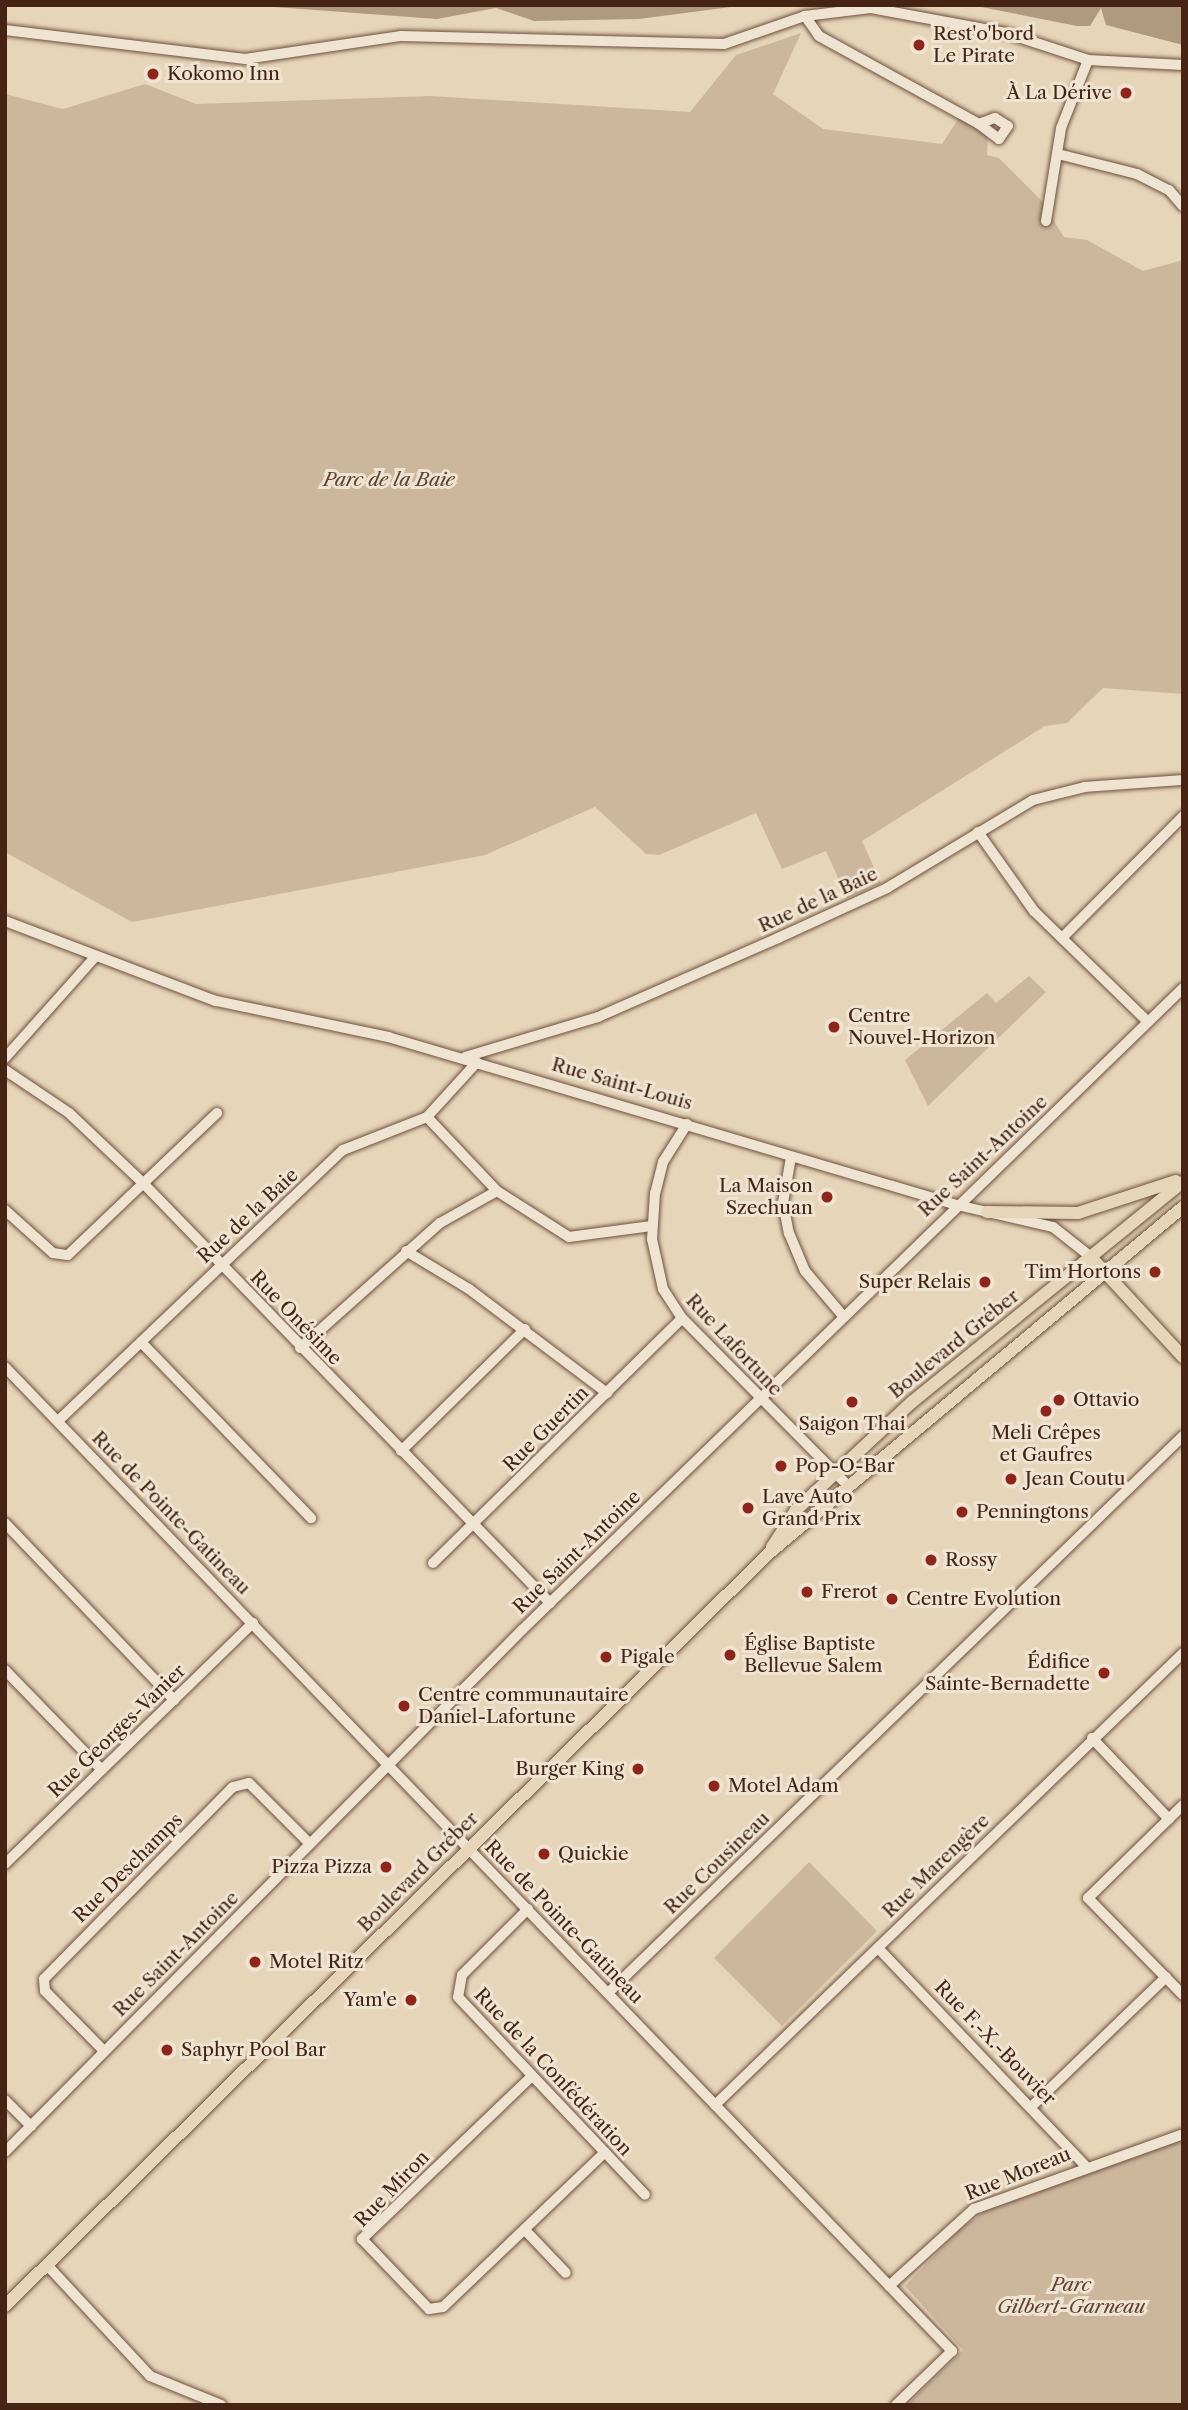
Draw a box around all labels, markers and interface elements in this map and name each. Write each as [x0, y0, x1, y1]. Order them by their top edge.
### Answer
place label: Rest'o'bord Le Pirate [933, 23, 1034, 67]
marker: Rest'o'bord Le Pirate [911, 37, 927, 53]
place label: Kokomo Inn [167, 63, 280, 85]
marker: Kokomo Inn [145, 66, 161, 82]
place label: À La Dérive [1005, 82, 1112, 104]
marker: À La Dérive [1118, 85, 1134, 101]
park label: Parc de la Baie [323, 469, 455, 491]
street label: Rue de la Baie [755, 862, 881, 938]
place label: Centre Nouvel-Horizon [848, 1005, 996, 1049]
marker: Centre Nouvel-Horizon [826, 1019, 842, 1035]
street label: Rue Saint-Louis [549, 1053, 695, 1115]
street label: Rue Saint-Antoine [914, 1090, 1052, 1222]
street label: Rue de la Baie [193, 1164, 303, 1268]
place label: La Maison Szechuan [719, 1175, 813, 1219]
marker: La Maison Szechuan [819, 1189, 835, 1205]
place label: Tim Hortons [1025, 1261, 1141, 1283]
marker: Tim Hortons [1147, 1264, 1163, 1280]
street label: Rue Onésime [245, 1266, 347, 1370]
place label: Super Relais [858, 1271, 971, 1293]
marker: Super Relais [977, 1274, 993, 1290]
street label: Boulevard Gréber [884, 1285, 1024, 1403]
street label: Rue Lafortune [681, 1289, 787, 1401]
street label: Rue Guertin [499, 1382, 593, 1476]
place label: Ottavio [1073, 1389, 1139, 1411]
marker: Ottavio [1051, 1392, 1067, 1408]
marker: Saigon Thai [844, 1394, 860, 1410]
marker: Meli Crêpes et Gaufres [1038, 1403, 1054, 1419]
place label: Saigon Thai [798, 1413, 906, 1435]
place label: Meli Crêpes et Gaufres [991, 1422, 1101, 1466]
street label: Rue de Pointe-Gatineau [87, 1427, 255, 1599]
place label: Pop-O-Bar [795, 1455, 895, 1477]
marker: Pop-O-Bar [773, 1458, 789, 1474]
place label: Jean Coutu [1025, 1468, 1126, 1490]
marker: Jean Coutu [1003, 1471, 1019, 1487]
street label: Rue Saint-Antoine [509, 1485, 645, 1619]
place label: Lave Auto Grand Prix [762, 1486, 861, 1530]
marker: Lave Auto Grand Prix [740, 1500, 756, 1516]
place label: Penningtons [976, 1501, 1089, 1523]
marker: Penningtons [954, 1504, 970, 1520]
place label: Rossy [945, 1549, 997, 1571]
marker: Rossy [923, 1552, 939, 1568]
place label: Frerot [821, 1581, 878, 1603]
marker: Frerot [799, 1584, 815, 1600]
place label: Centre Evolution [906, 1588, 1061, 1610]
marker: Centre Evolution [884, 1591, 900, 1607]
place label: Église Baptiste Bellevue Salem [744, 1633, 882, 1677]
place label: Pigale [620, 1646, 675, 1668]
marker: Église Baptiste Bellevue Salem [722, 1647, 738, 1663]
marker: Pigale [598, 1649, 614, 1665]
place label: Édifice Sainte-Bernadette [925, 1651, 1090, 1695]
street label: Rue Georges-Vanier [44, 1660, 190, 1802]
marker: Édifice Sainte-Bernadette [1096, 1665, 1112, 1681]
place label: Centre communautaire Daniel-Lafortune [418, 1684, 629, 1728]
marker: Centre communautaire Daniel-Lafortune [396, 1698, 412, 1714]
place label: Burger King [515, 1758, 624, 1780]
marker: Burger King [630, 1761, 646, 1777]
place label: Motel Adam [728, 1775, 840, 1797]
marker: Motel Adam [706, 1778, 722, 1794]
street label: Boulevard Gréber [353, 1807, 483, 1937]
street label: Rue Cousineau [660, 1807, 774, 1919]
street label: Rue Deschamps [69, 1809, 187, 1927]
street label: Rue Marengère [878, 1809, 994, 1923]
street label: Rue de Pointe-Gatineau [480, 1836, 648, 2008]
place label: Quickie [558, 1843, 629, 1865]
marker: Quickie [536, 1846, 552, 1862]
place label: Pizza Pizza [271, 1856, 372, 1878]
marker: Pizza Pizza [378, 1859, 394, 1875]
street label: Rue Saint-Antoine [109, 1887, 243, 2021]
place label: Motel Ritz [269, 1951, 364, 1973]
marker: Motel Ritz [247, 1954, 263, 1970]
street label: Rue F.-X.-Bouvier [930, 1976, 1060, 2110]
street label: Rue de la Confédération [469, 1983, 637, 2161]
place label: Yam'e [343, 1989, 397, 2011]
marker: Yam'e [403, 1992, 419, 2008]
place label: Saphyr Pool Bar [181, 2039, 326, 2061]
marker: Saphyr Pool Bar [159, 2042, 175, 2058]
street label: Rue Moreau [962, 2142, 1074, 2206]
street label: Rue Miron [350, 2146, 434, 2232]
park label: Parc Gilbert-Garneau [997, 2274, 1145, 2318]

